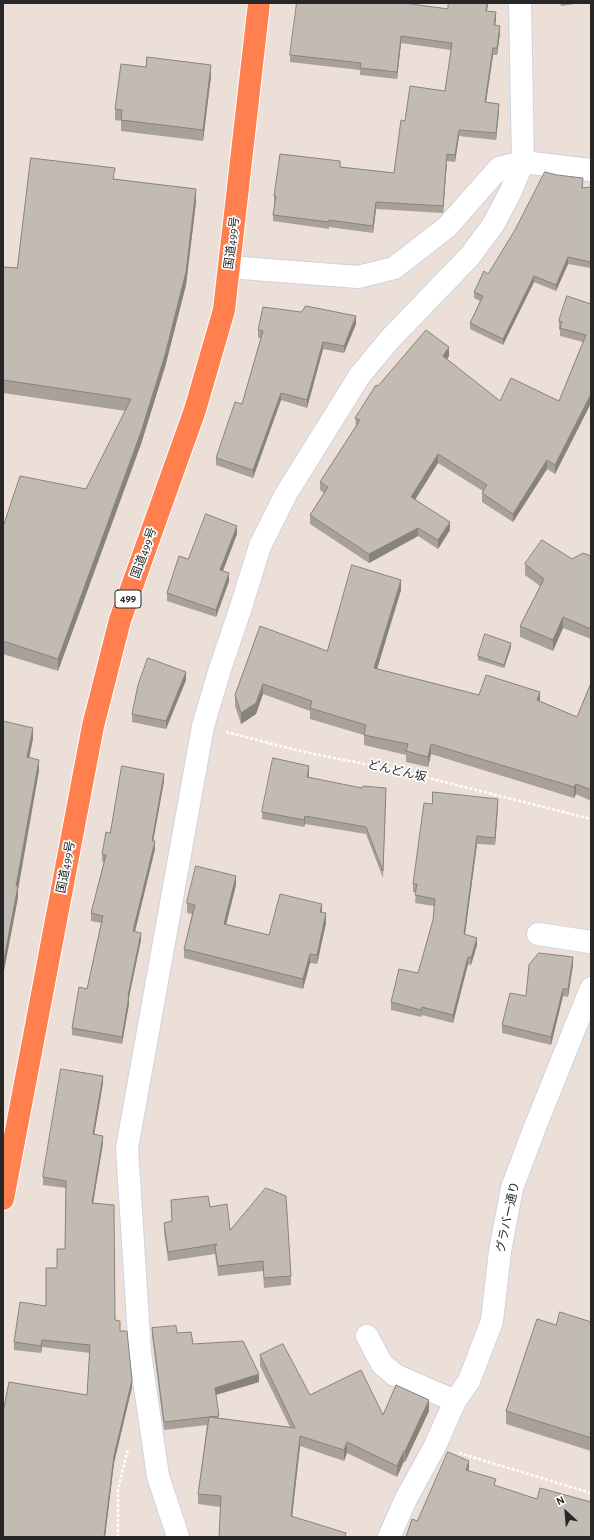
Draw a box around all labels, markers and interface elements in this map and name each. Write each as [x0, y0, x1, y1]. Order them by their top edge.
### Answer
street label: 国道499号 [222, 216, 242, 270]
street label: 国道499号 [128, 526, 160, 580]
road number: 499 [115, 590, 141, 608]
street label: どんどん坂 [366, 757, 428, 785]
street label: 国道499号 [54, 840, 78, 894]
street label: グラバー通り [493, 1180, 523, 1254]
north arrow [546, 1492, 586, 1532]
text: N [555, 1494, 566, 1507]

